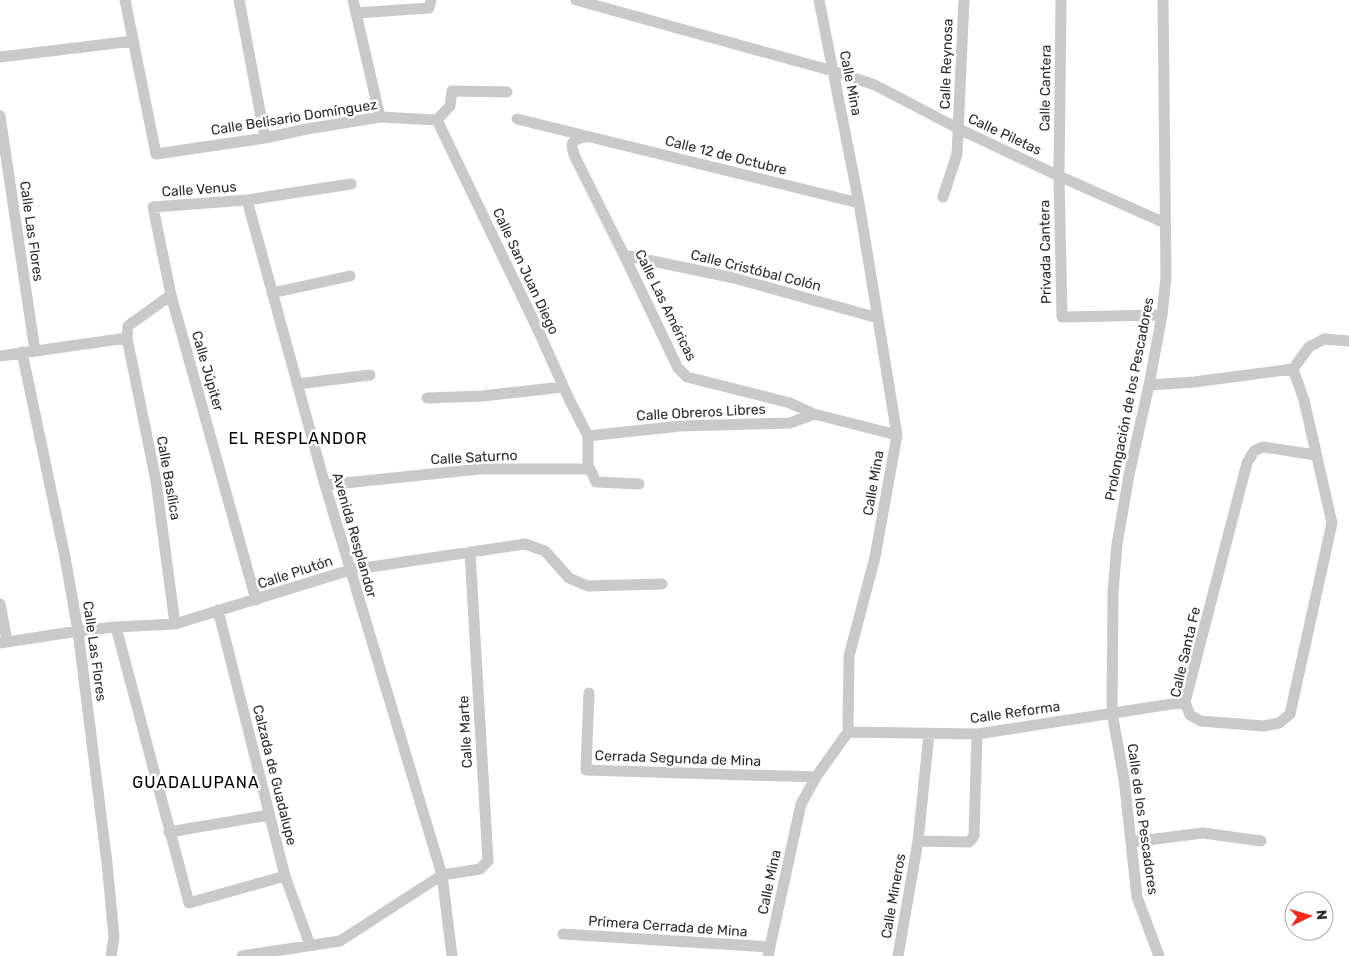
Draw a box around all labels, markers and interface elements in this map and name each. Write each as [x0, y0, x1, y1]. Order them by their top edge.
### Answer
street label: Calle Reynosa [936, 18, 957, 110]
street label: Calle Cantera [1036, 44, 1055, 132]
street label: Calle Mina [836, 49, 865, 117]
street label: Calle Belisario Domínguez [210, 96, 378, 139]
street label: Calle Piletas [965, 110, 1044, 159]
street label: Calle 12 de Octubre [663, 132, 789, 179]
street label: Calle Venus [161, 178, 237, 201]
street label: Calle Las Flores [16, 180, 47, 282]
street label: Privada Cantera [1036, 200, 1055, 304]
street label: Calle San Juan Diego [489, 205, 562, 337]
street label: Calle Cristóbal Colón [689, 246, 823, 295]
street label: Calle Las Américas [631, 247, 700, 364]
street label: Prolongación de los Pescadores [1101, 296, 1158, 502]
street label: Calle Júpiter [188, 329, 227, 414]
street label: Calle Obreros Libres [636, 401, 766, 424]
district label: EL RESPLANDOR [229, 429, 367, 448]
street label: Calle Basílica [153, 435, 184, 521]
street label: Calle Saturno [430, 447, 518, 468]
street label: Calle Mina [859, 449, 888, 517]
street label: Avenida Resplandor [329, 471, 381, 600]
street label: Calle Plutón [255, 552, 335, 593]
street label: Calle Las Flores [79, 600, 110, 702]
street label: Calle Santa Fe [1167, 605, 1204, 699]
street label: Calle Marte [455, 695, 476, 769]
street label: Calle Reforma [969, 698, 1061, 727]
street label: Calzada de Guadalupe [249, 703, 300, 847]
street label: Calle de los Pescadores [1123, 742, 1162, 896]
street label: Cerrada Segunda de Mina [594, 747, 761, 770]
district label: GUADALUPANA [132, 773, 260, 792]
street label: Calle Mina [754, 848, 785, 916]
street label: Calle Mineros [878, 852, 909, 940]
north arrow [1284, 891, 1334, 941]
text: N [1313, 909, 1330, 921]
street label: Primera Cerrada de Mina [588, 912, 748, 941]

